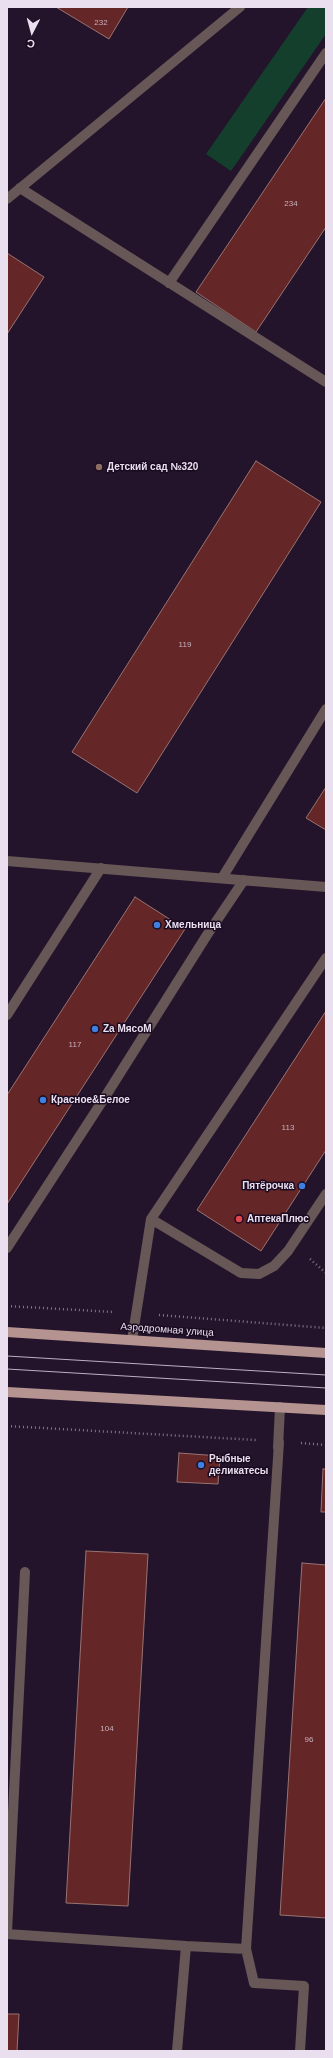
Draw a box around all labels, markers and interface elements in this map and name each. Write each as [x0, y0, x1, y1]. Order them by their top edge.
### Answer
north arrow [12, 12, 52, 52]
house number: 232 [94, 18, 108, 28]
text: С [26, 38, 35, 50]
house number: 234 [284, 199, 298, 209]
place label: Детский сад №320 [107, 461, 198, 473]
marker: Детский сад №320 [94, 462, 104, 472]
house number: 119 [179, 640, 191, 650]
place label: Хмельница [165, 919, 221, 931]
marker: Хмельница [152, 920, 162, 930]
place label: Za МясоМ [103, 1023, 152, 1035]
marker: Za МясоМ [90, 1024, 100, 1034]
house number: 117 [69, 1040, 81, 1050]
place label: Красное&Белое [51, 1094, 130, 1106]
marker: Красное&Белое [38, 1095, 48, 1105]
house number: 113 [282, 1123, 294, 1133]
place label: Пятёрочка [242, 1180, 294, 1192]
marker: Пятёрочка [297, 1181, 307, 1191]
place label: АптекаПлюс [247, 1213, 309, 1225]
marker: АптекаПлюс [234, 1214, 244, 1224]
street label: Аэродромная улица [120, 1321, 214, 1339]
place label: Рыбные деликатесы [209, 1453, 268, 1476]
marker: Рыбные деликатесы [196, 1460, 206, 1470]
house number: 104 [100, 1724, 114, 1734]
house number: 96 [305, 1735, 313, 1745]

